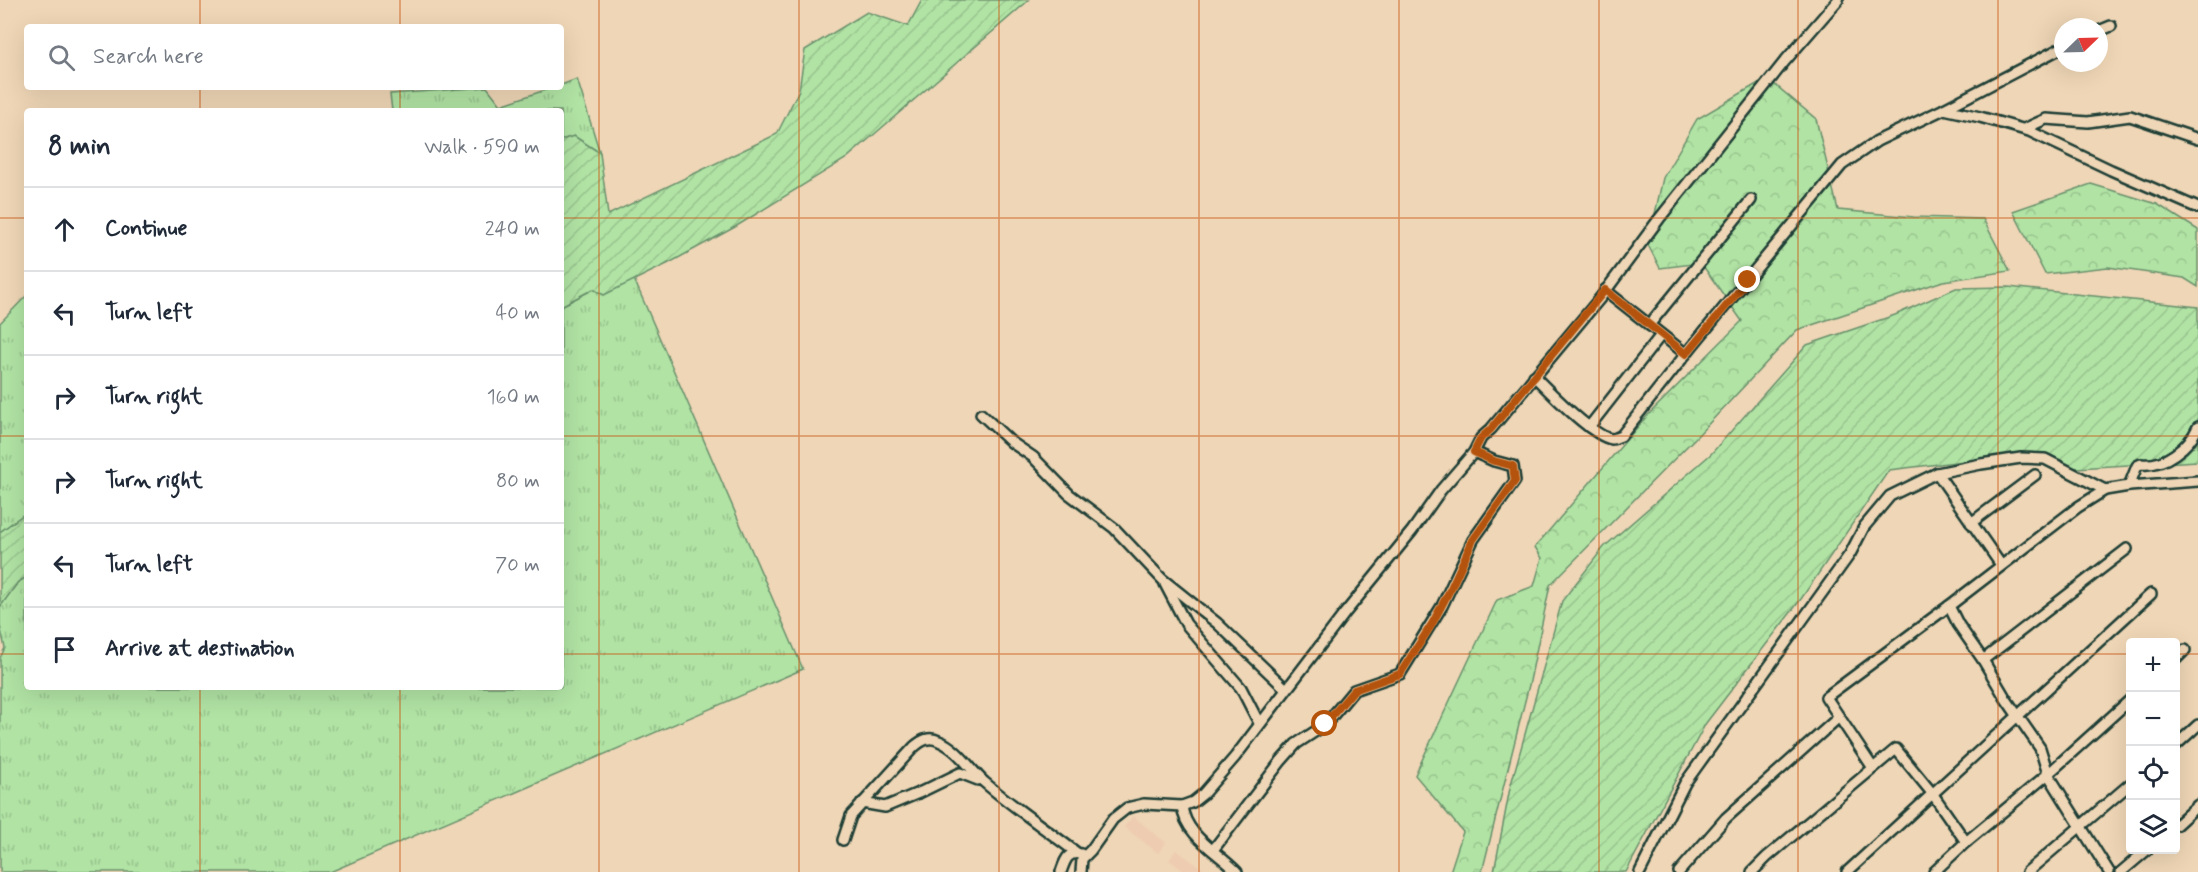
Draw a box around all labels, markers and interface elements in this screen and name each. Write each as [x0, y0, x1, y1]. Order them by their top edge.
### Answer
north arrow [2054, 18, 2108, 72]
search box [24, 24, 564, 90]
icon: search [45, 41, 78, 74]
text: Search here [93, 43, 204, 71]
text: 8 min [48, 130, 111, 164]
text: Walk · 590 m [424, 134, 540, 161]
icon: ahead [48, 213, 81, 246]
text: Continue [105, 215, 187, 243]
text: 240 m [485, 216, 540, 243]
route end [1734, 266, 1760, 292]
icon: left [48, 297, 81, 330]
text: Turn left [105, 299, 193, 327]
text: 40 m [496, 300, 540, 327]
icon: right [48, 381, 81, 414]
text: Turn right [105, 383, 203, 411]
text: 160 m [487, 384, 540, 411]
icon: right [48, 465, 81, 498]
text: Turn right [105, 467, 203, 495]
text: 80 m [496, 468, 540, 495]
icon: left [48, 549, 81, 582]
text: Turn left [105, 551, 193, 579]
text: 70 m [495, 552, 540, 579]
icon: arrive [48, 633, 81, 666]
text: Arrive at destination [105, 635, 295, 663]
map controls [2126, 638, 2180, 854]
button: + [2126, 638, 2180, 692]
button: − [2126, 692, 2180, 746]
route start [1311, 710, 1337, 736]
button: locate [2126, 746, 2180, 800]
button: layers [2126, 800, 2180, 854]

